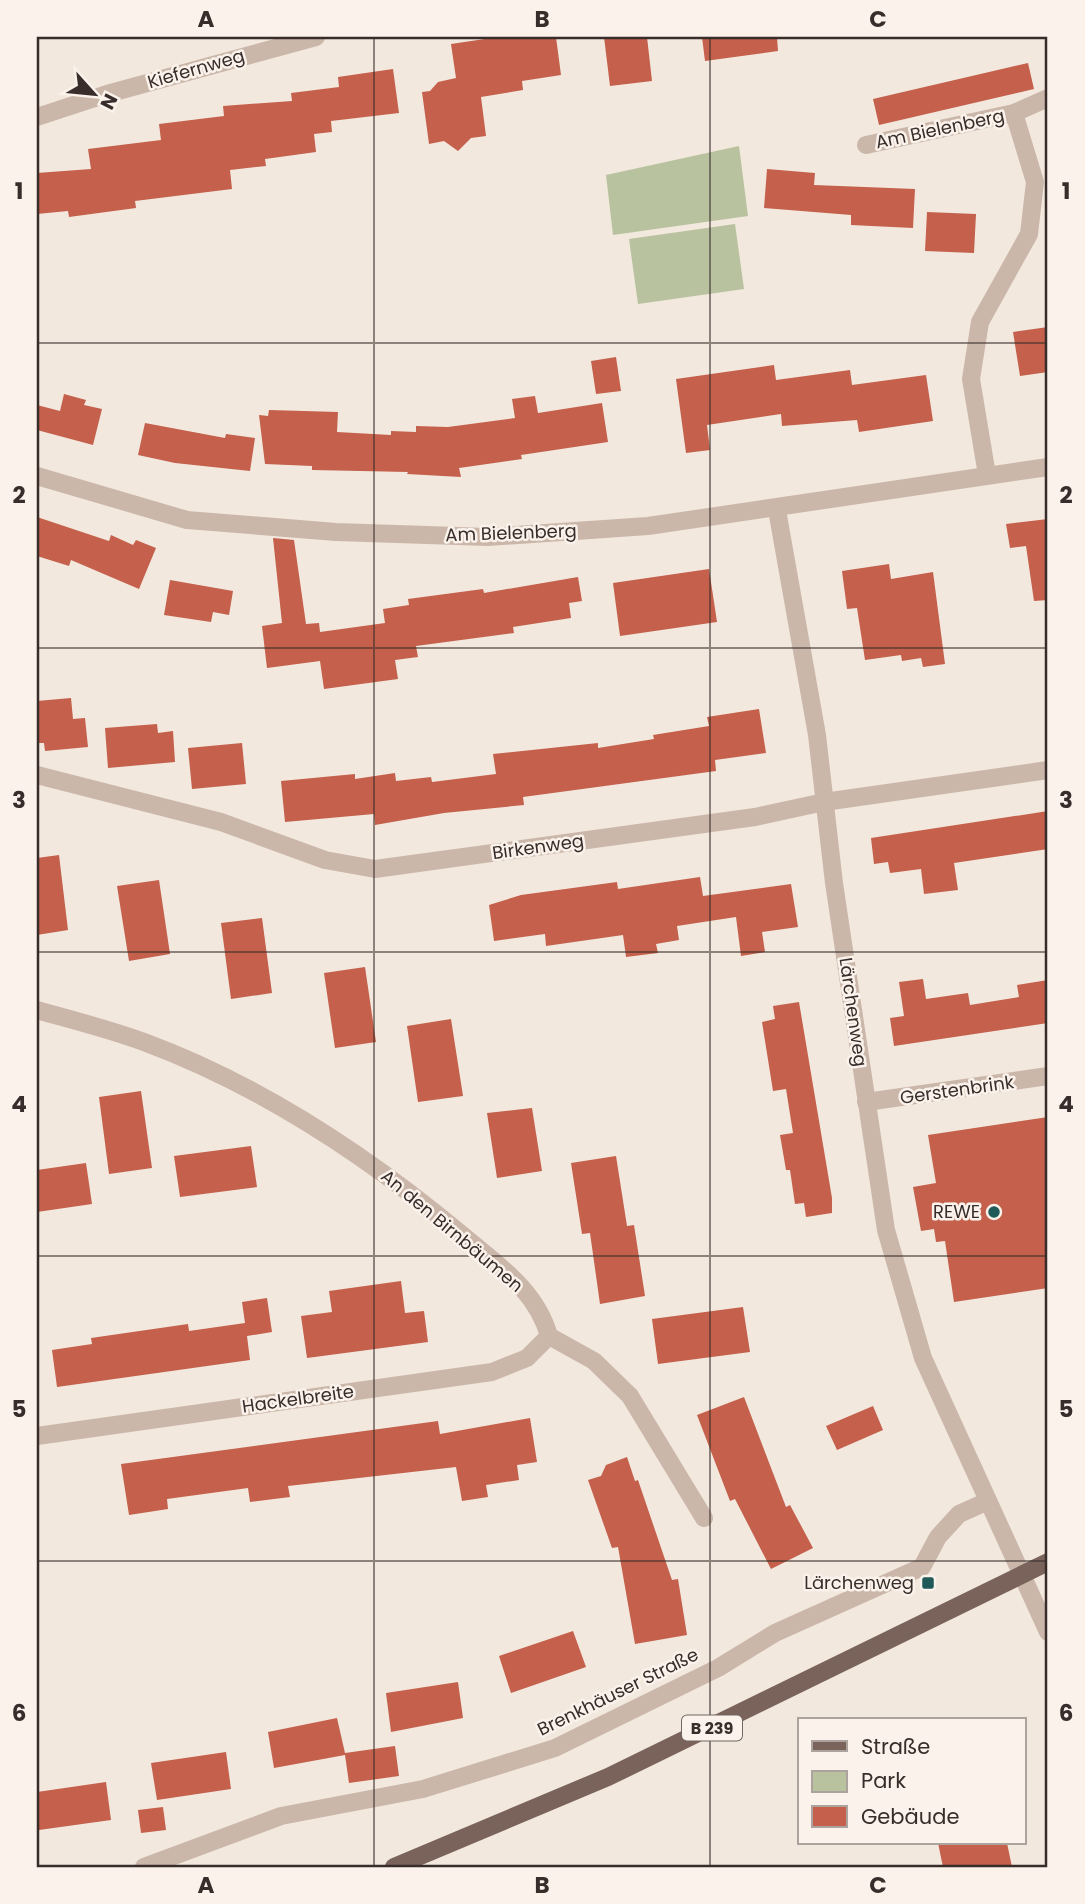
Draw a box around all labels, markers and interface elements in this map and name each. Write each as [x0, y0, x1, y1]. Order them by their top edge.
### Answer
text: A [198, 3, 215, 35]
text: B [534, 3, 550, 35]
text: C [869, 3, 887, 35]
street label: Kiefernweg [144, 43, 247, 94]
north arrow [60, 60, 130, 130]
text: N [93, 89, 124, 114]
street label: Am Bielenberg [873, 103, 1007, 154]
text: 1 [15, 175, 23, 207]
text: 1 [1062, 175, 1070, 207]
text: 2 [12, 479, 26, 511]
text: 2 [1059, 479, 1073, 511]
street label: Am Bielenberg [445, 518, 577, 547]
text: 3 [12, 784, 26, 816]
text: 3 [1059, 784, 1073, 816]
street label: Birkenweg [491, 828, 585, 865]
street label: Lärchenweg [833, 956, 874, 1068]
street label: Gerstenbrink [898, 1069, 1016, 1110]
text: 4 [11, 1088, 27, 1120]
text: 4 [1058, 1088, 1074, 1120]
street label: An den Birnbäumen [376, 1164, 529, 1298]
place label: REWE [933, 1199, 980, 1224]
marker: REWE [986, 1204, 1002, 1220]
street label: Hackelbreite [240, 1378, 355, 1419]
text: 5 [12, 1393, 26, 1425]
text: 5 [1059, 1393, 1073, 1425]
place label: Lärchenweg [804, 1570, 914, 1595]
marker: Lärchenweg [920, 1575, 936, 1591]
street label: Brenkhäuser Straße [533, 1642, 703, 1741]
text: 6 [12, 1697, 26, 1729]
text: 6 [1059, 1697, 1073, 1729]
road number: B 239 [682, 1716, 742, 1740]
legend [798, 1718, 1026, 1844]
text: Straße [861, 1732, 930, 1761]
text: Park [861, 1766, 906, 1795]
text: Gebäude [861, 1802, 959, 1831]
text: A [198, 1869, 215, 1901]
text: B [534, 1869, 550, 1901]
text: C [869, 1869, 887, 1901]

